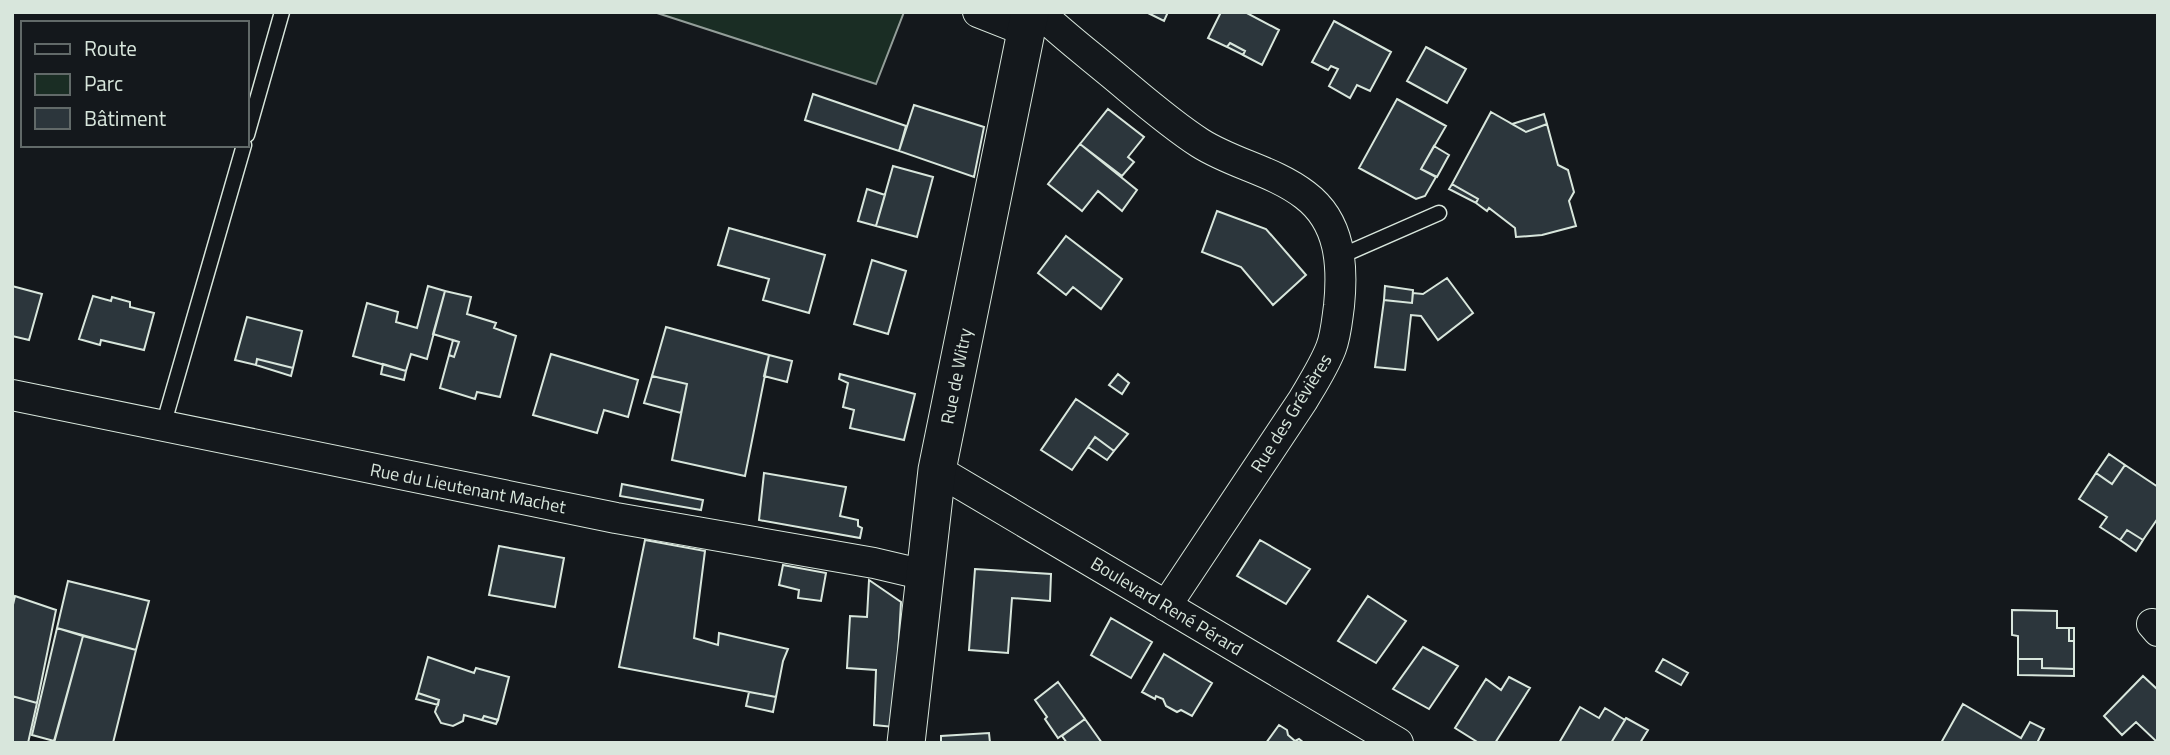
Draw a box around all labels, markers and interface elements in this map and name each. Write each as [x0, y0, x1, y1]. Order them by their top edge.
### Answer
legend [21, 21, 248, 147]
text: Route [84, 32, 137, 64]
text: Parc [84, 67, 123, 99]
text: Bâtiment [84, 102, 167, 134]
street label: Rue de Witry [933, 325, 979, 426]
street label: Rue des Grévières [1244, 348, 1338, 478]
street label: Rue du Lieutenant Machet [368, 456, 569, 520]
street label: Boulevard René Pérard [1086, 550, 1248, 662]

